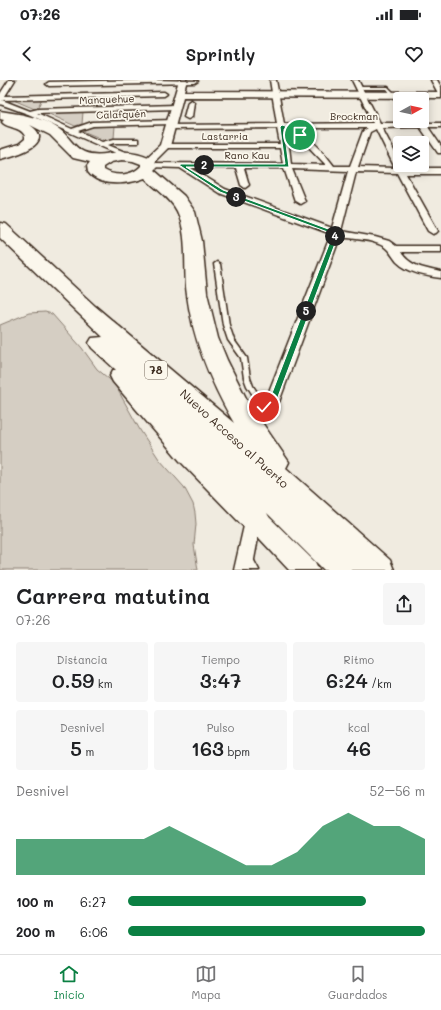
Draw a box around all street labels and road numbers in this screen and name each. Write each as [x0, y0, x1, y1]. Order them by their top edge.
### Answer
street label: Manquehue [79, 91, 135, 107]
street label: Calafquén [96, 106, 146, 122]
street label: Brockman [330, 109, 378, 123]
street label: Lastarria [202, 129, 248, 143]
street label: Rano Kau [224, 148, 270, 162]
road number: 78 [145, 361, 167, 379]
street label: Nuevo Acceso al Puerto [177, 385, 292, 491]

